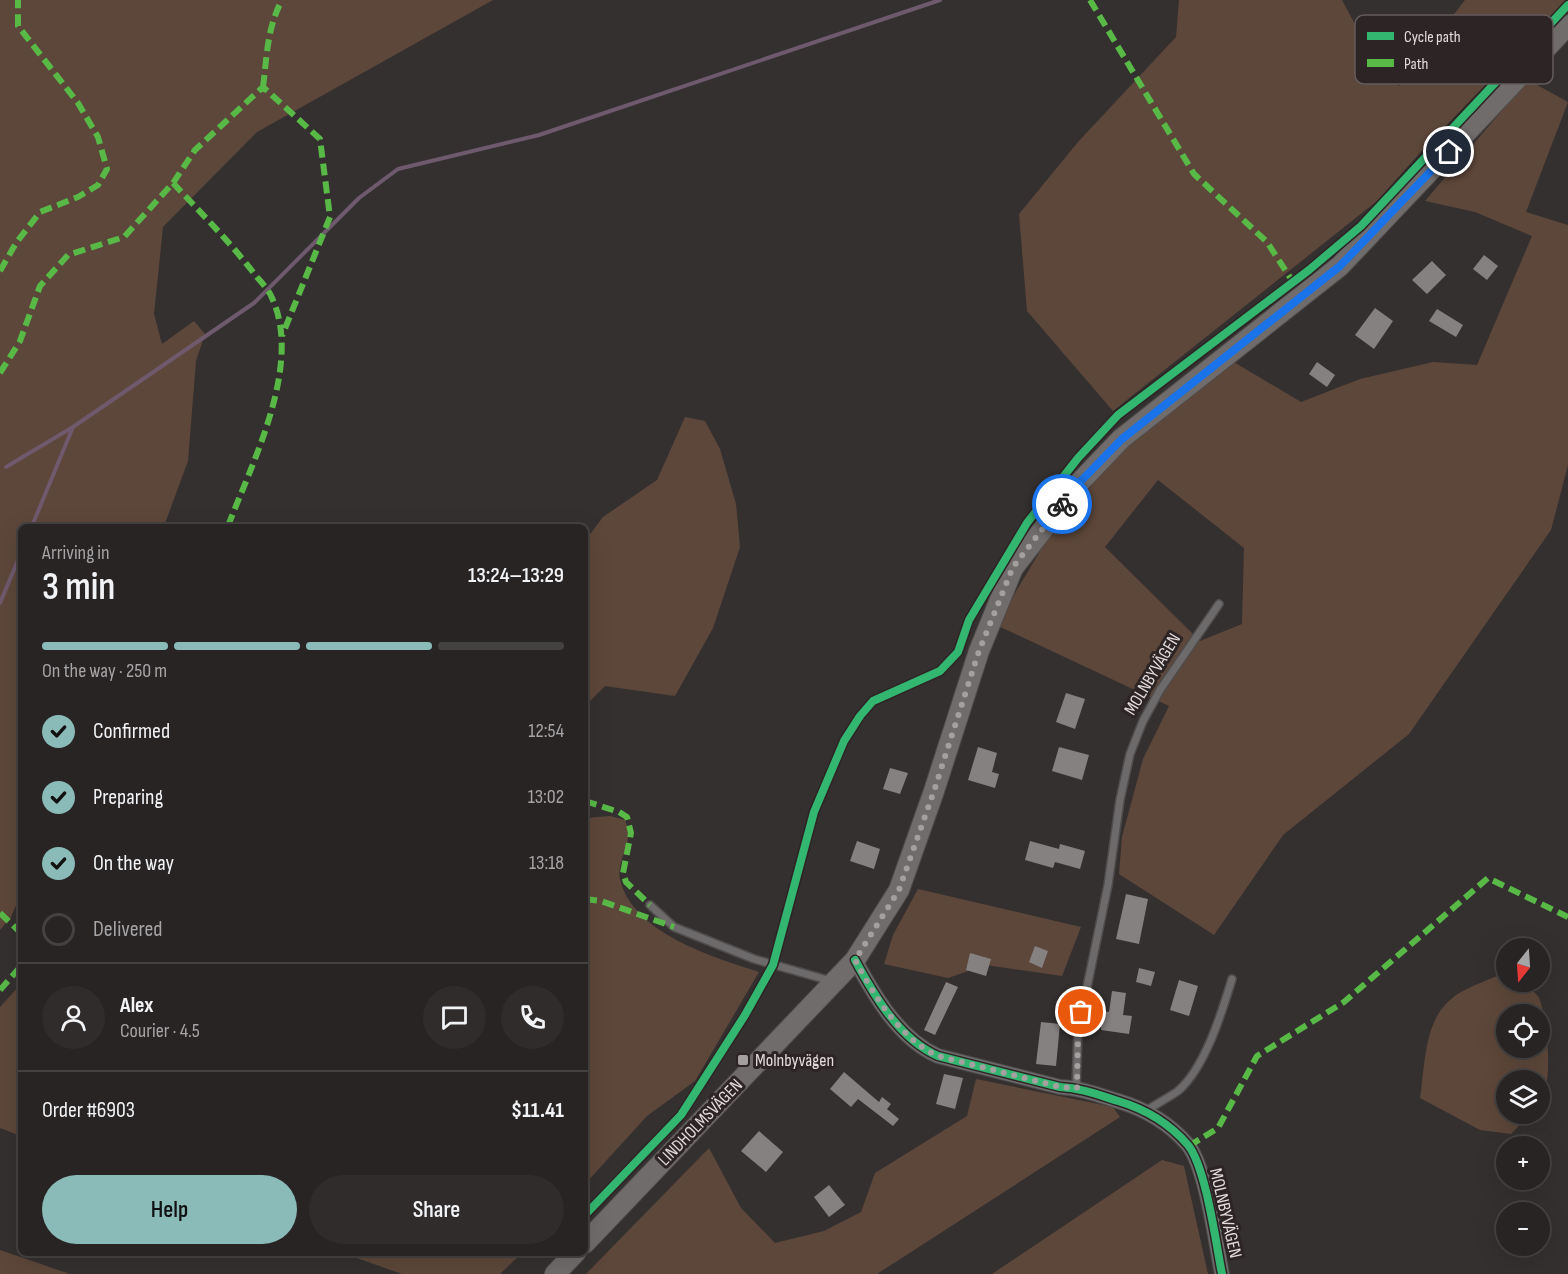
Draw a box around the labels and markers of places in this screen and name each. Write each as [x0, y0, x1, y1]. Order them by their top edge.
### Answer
pin [1423, 126, 1474, 177]
pin [1055, 986, 1106, 1037]
place label: Molnbyvägen [755, 1050, 834, 1071]
marker: Molnbyvägen [736, 1053, 750, 1067]

